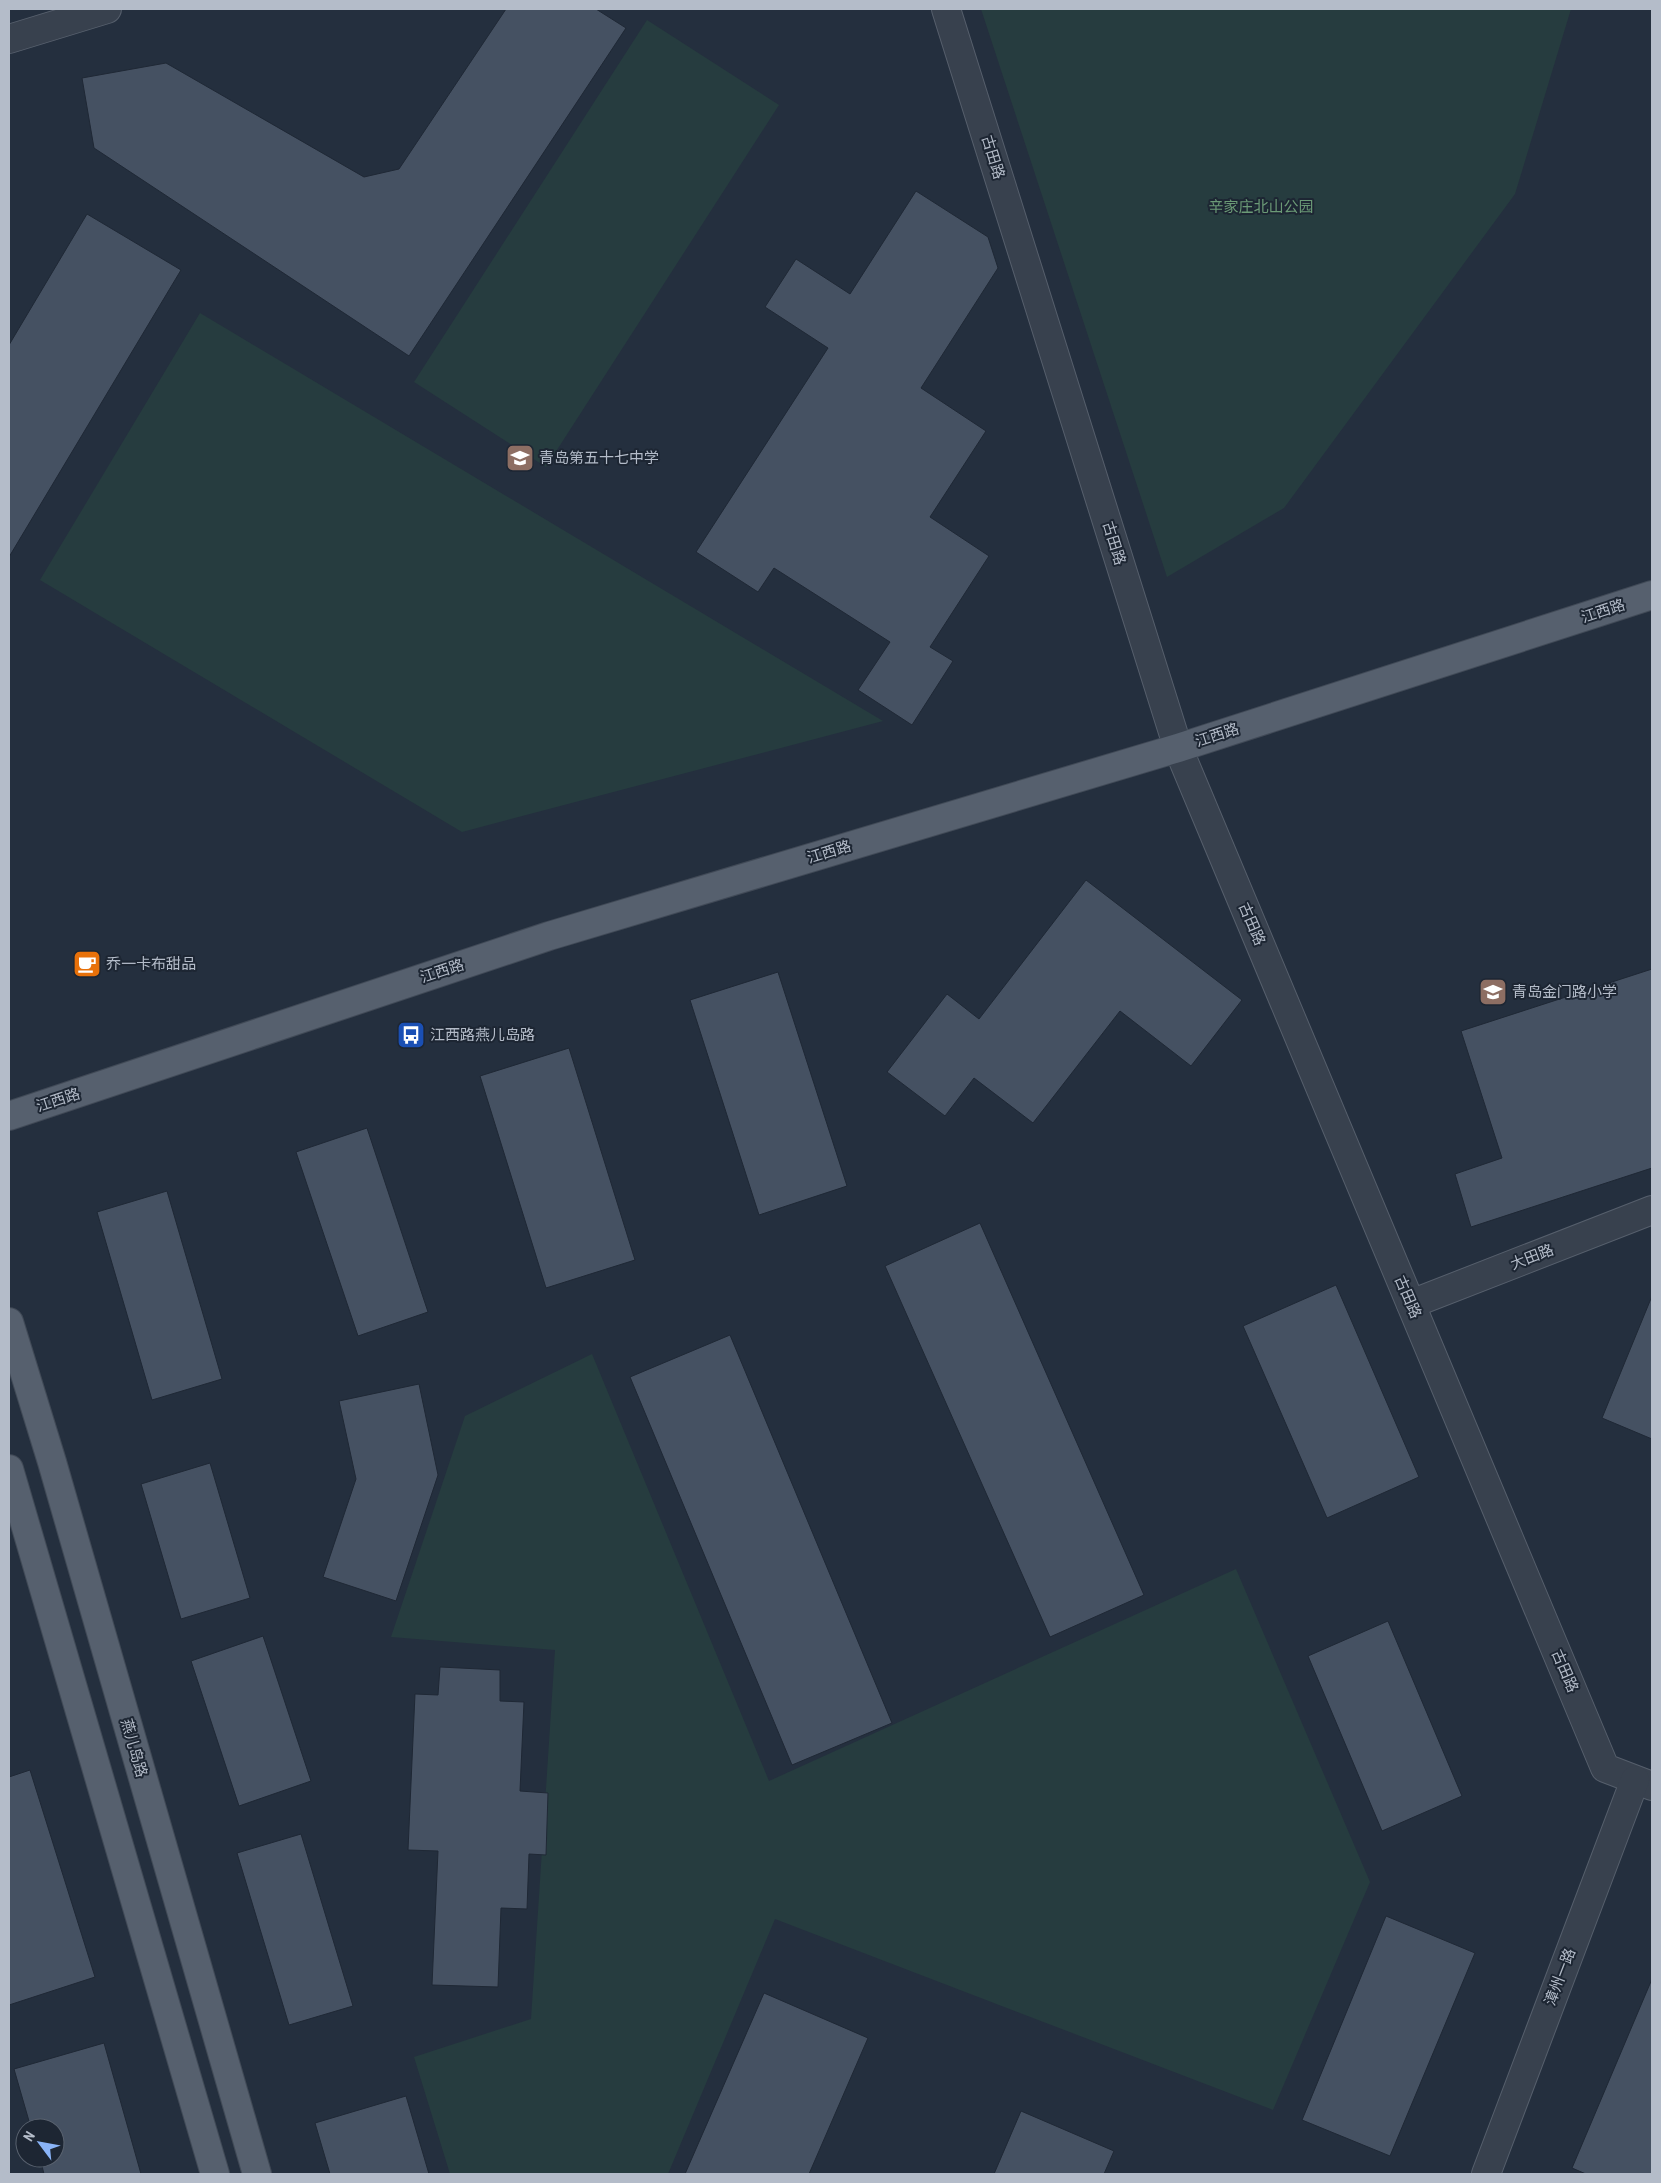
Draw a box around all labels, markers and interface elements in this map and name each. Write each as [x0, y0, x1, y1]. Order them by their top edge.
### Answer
street label: 古田路 [978, 133, 1008, 181]
park label: 辛家庄北山公园 [1208, 198, 1314, 216]
school or university icon: 青岛第五十七中学 [505, 443, 535, 473]
place label: 青岛第五十七中学 [539, 449, 659, 467]
street label: 古田路 [1099, 519, 1129, 567]
street label: 江西路 [1579, 595, 1627, 627]
street label: 江西路 [1193, 719, 1241, 751]
street label: 江西路 [805, 837, 853, 867]
street label: 古田路 [1235, 900, 1269, 948]
cafe icon: 乔一卡布甜品 [72, 949, 102, 979]
place label: 乔一卡布甜品 [106, 955, 196, 973]
street label: 江西路 [418, 955, 466, 987]
school or university icon: 青岛金门路小学 [1478, 977, 1508, 1007]
place label: 青岛金门路小学 [1512, 983, 1617, 1001]
bus stop icon: 江西路燕儿岛路 [396, 1020, 426, 1050]
place label: 江西路燕儿岛路 [430, 1026, 535, 1044]
street label: 江西路 [34, 1084, 82, 1116]
street label: 大田路 [1508, 1241, 1556, 1273]
street label: 古田路 [1391, 1273, 1425, 1321]
street label: 古田路 [1548, 1647, 1582, 1695]
street label: 燕儿岛路 [117, 1717, 151, 1779]
street label: 漳州一路 [1541, 1946, 1579, 2008]
north arrow [15, 2118, 65, 2168]
text: N [20, 2128, 38, 2144]

